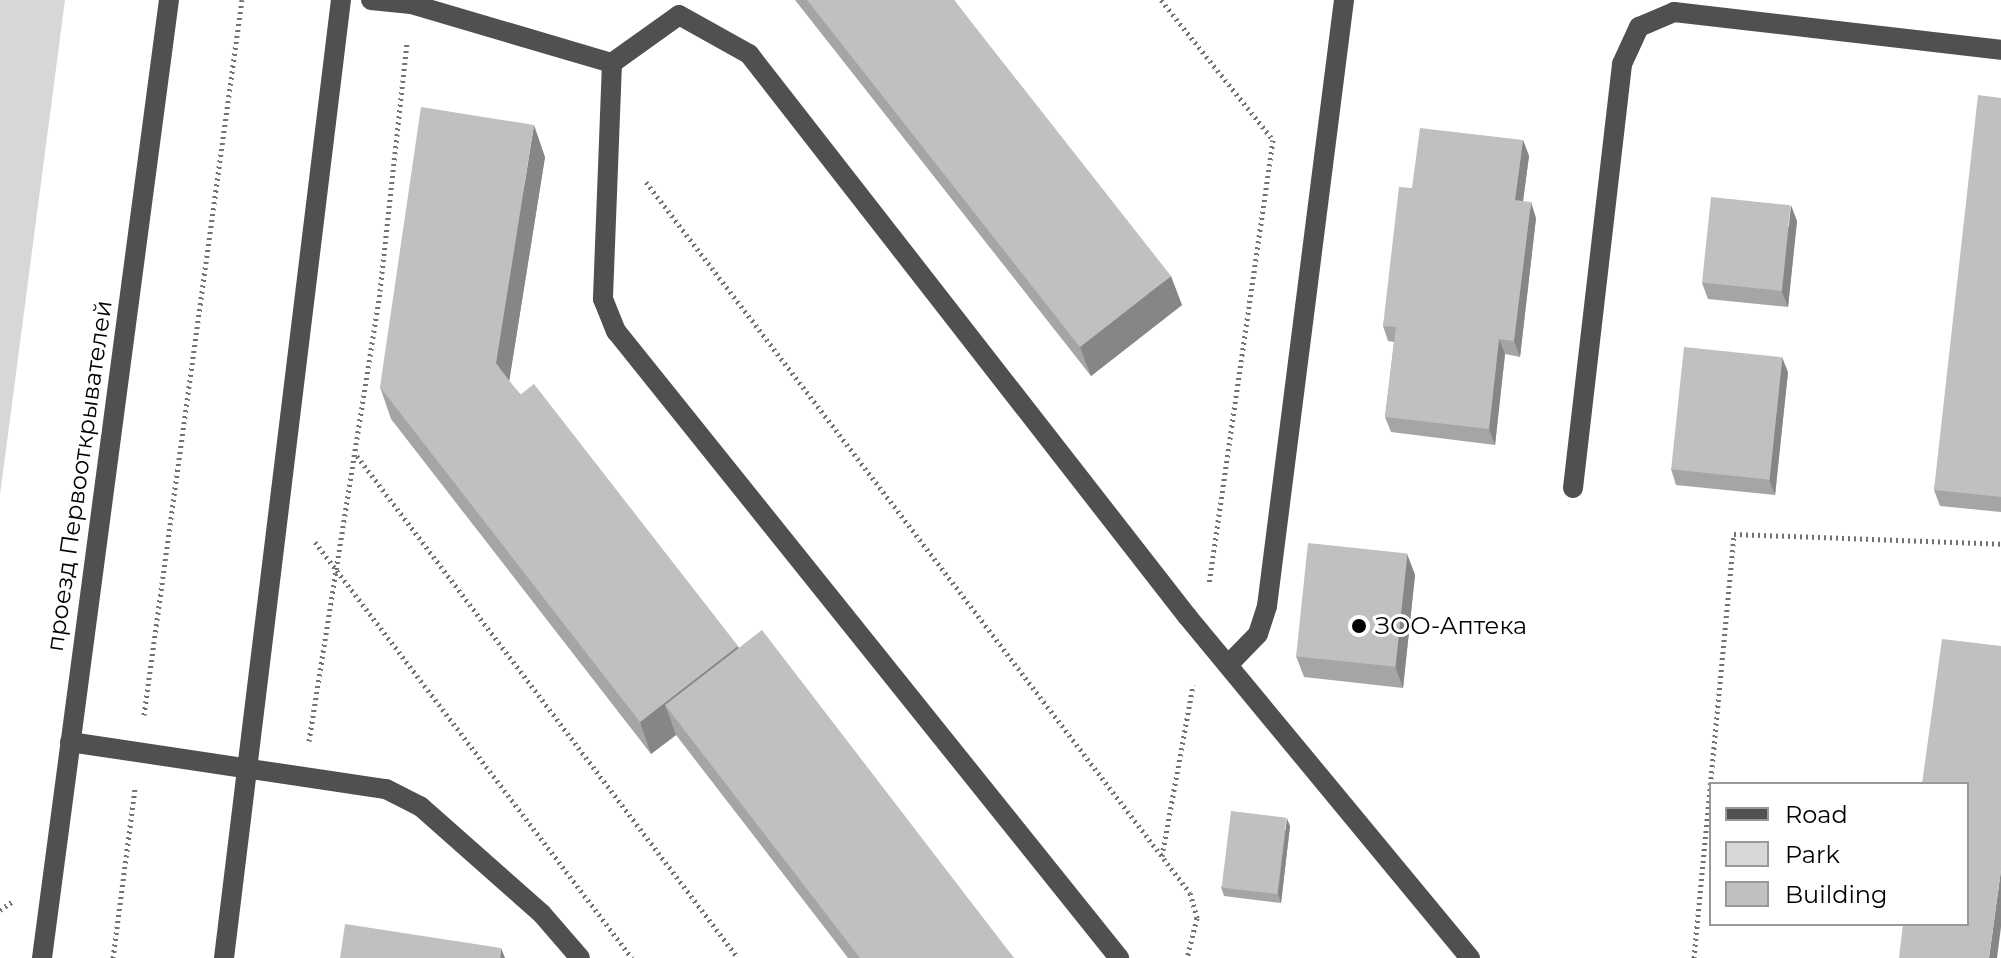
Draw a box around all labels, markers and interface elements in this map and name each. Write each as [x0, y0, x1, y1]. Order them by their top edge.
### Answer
street label: проезд Первооткрывателей [40, 299, 118, 653]
place label: ЗОО-Аптека [1375, 612, 1527, 640]
marker: ЗОО-Аптека [1350, 617, 1368, 635]
legend [1709, 782, 1969, 926]
text: Road [1785, 800, 1848, 829]
text: Park [1785, 840, 1840, 869]
text: Building [1785, 880, 1888, 909]

